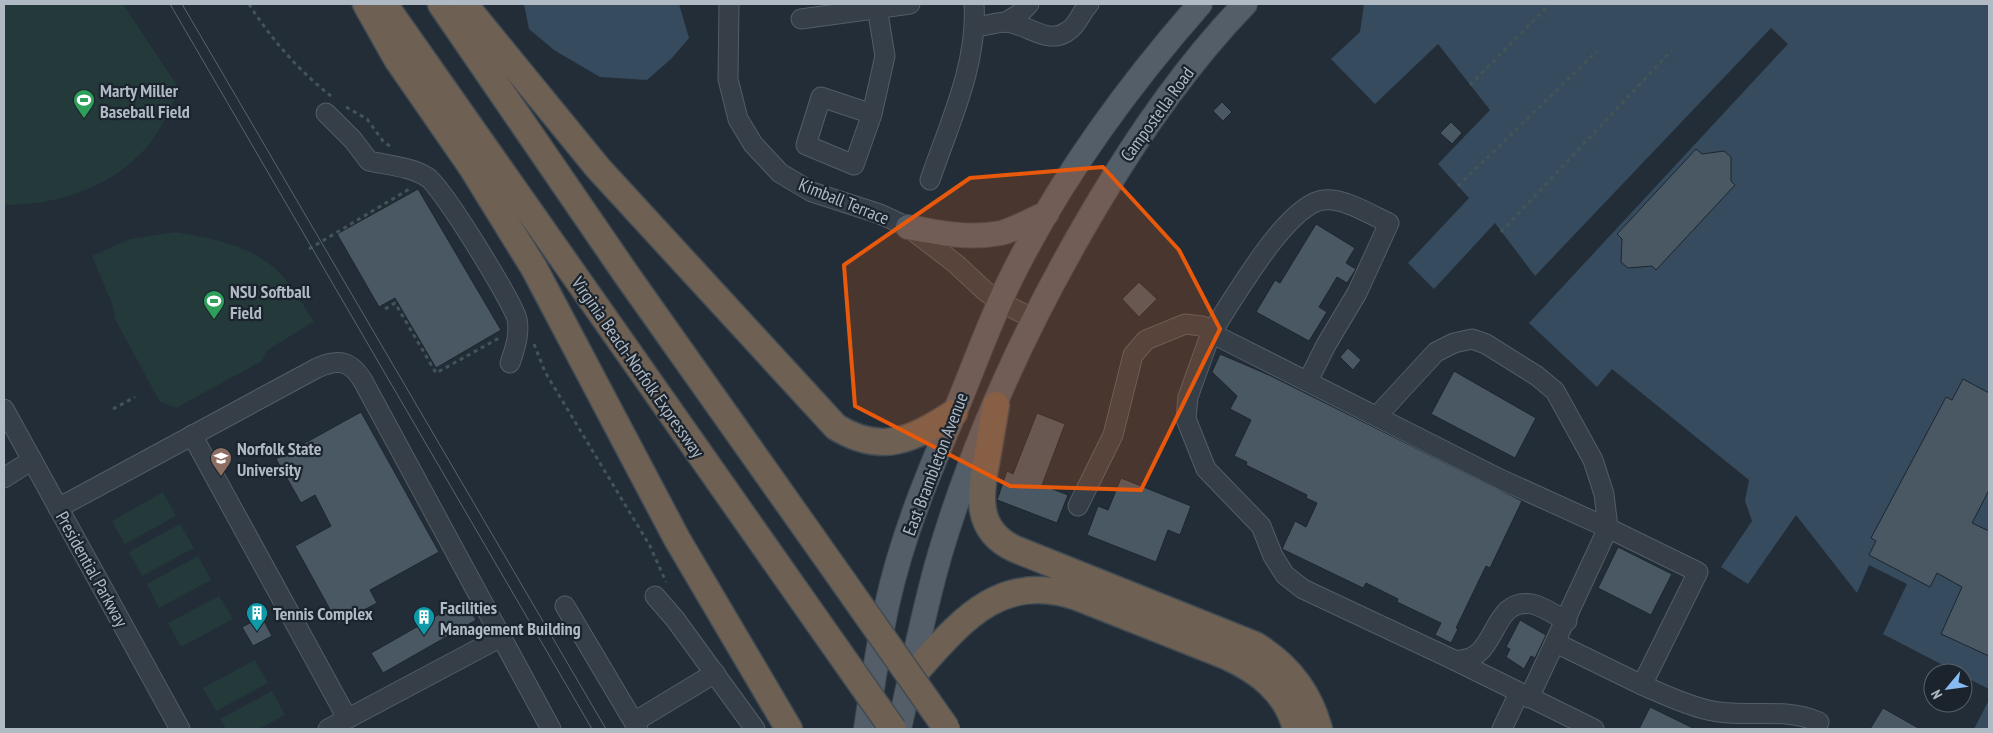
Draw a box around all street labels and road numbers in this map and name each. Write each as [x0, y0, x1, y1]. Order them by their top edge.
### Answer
street label: Campostella Road [1115, 62, 1199, 166]
street label: Kimball Terrace [795, 172, 893, 230]
street label: Virginia Beach-Norfolk Expressway [566, 271, 709, 462]
street label: East Brambleton Avenue [897, 389, 973, 539]
street label: Presidential Parkway [51, 507, 133, 631]

